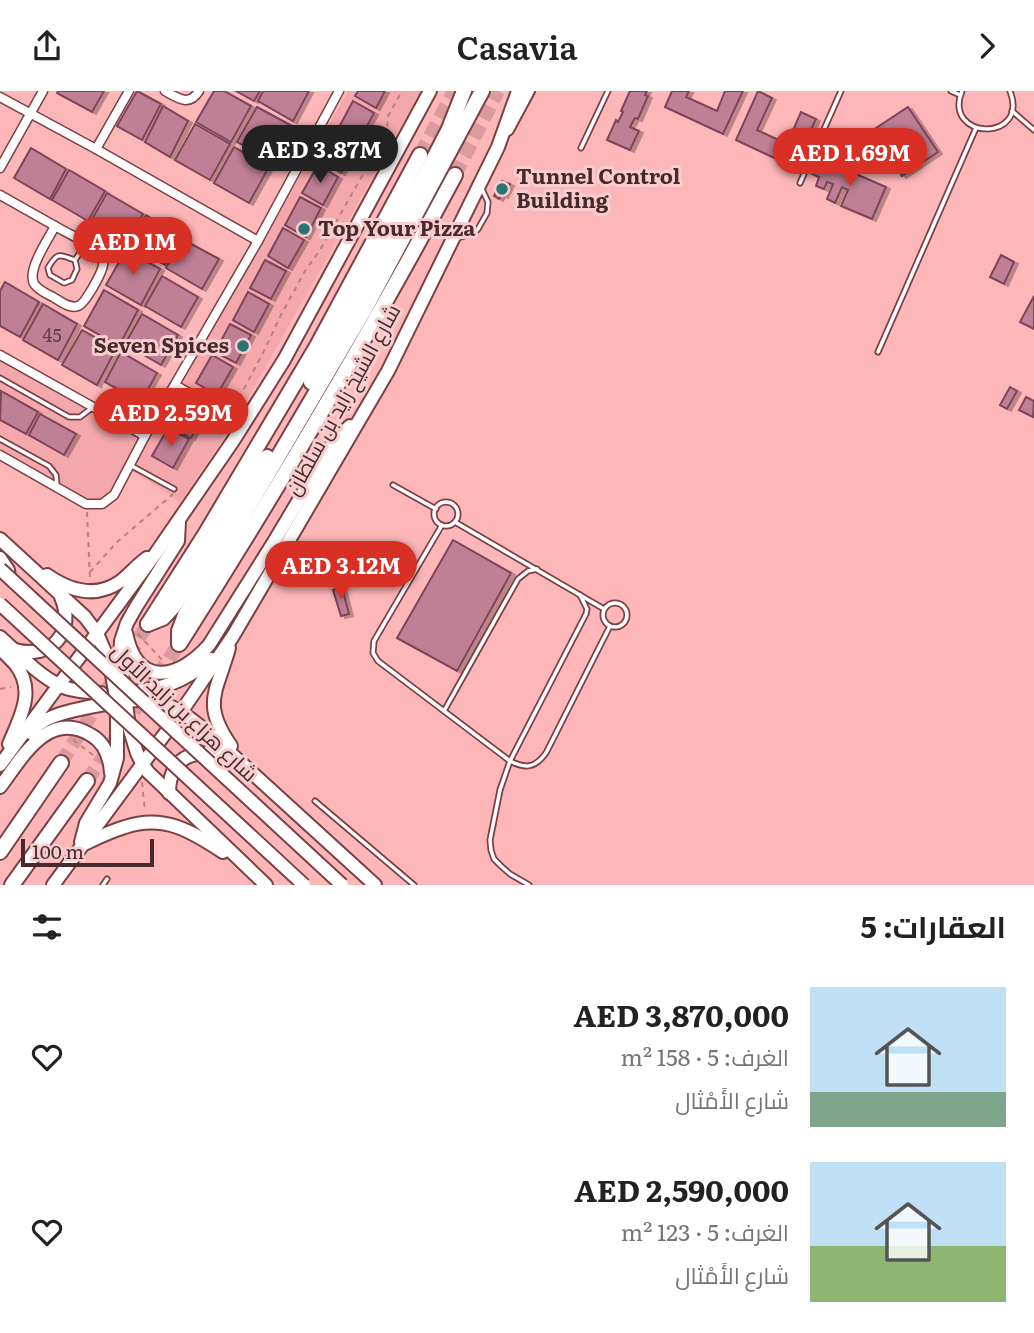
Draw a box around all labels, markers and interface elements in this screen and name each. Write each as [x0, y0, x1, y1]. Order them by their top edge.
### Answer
text: Casavia [457, 22, 577, 70]
icon: share [28, 27, 66, 65]
icon: forward [968, 27, 1006, 65]
pin: AED 3.87M [240, 125, 400, 185]
pin: AED 1.69M [770, 129, 930, 188]
text: AED 3.87M [258, 131, 382, 165]
text: AED 1.69M [789, 134, 911, 168]
place label: Tunnel Control Building [516, 159, 681, 214]
marker: Tunnel Control Building [494, 181, 510, 197]
place label: Top Your Pizza [318, 211, 476, 242]
pin: AED 1M [76, 218, 190, 277]
marker: Top Your Pizza [296, 221, 312, 237]
text: AED 1M [89, 223, 177, 257]
street label: شارع الشيخ زايد بن سلطان [275, 298, 407, 501]
house number: 45 [42, 321, 62, 348]
place label: Seven Spices [94, 328, 229, 359]
marker: Seven Spices [235, 338, 251, 354]
pin: AED 2.59M [91, 389, 251, 448]
text: AED 2.59M [109, 394, 233, 428]
pin: AED 3.12M [261, 541, 421, 601]
text: AED 3.12M [281, 547, 401, 581]
street label: شارع هزاع بن زايد الأول [105, 635, 266, 788]
scale bar [21, 836, 154, 868]
text: 100 m [32, 837, 84, 865]
text: العقارات: 5 [861, 903, 1006, 947]
icon: filters [28, 908, 66, 946]
text: AED 3,870,000 [573, 992, 789, 1036]
icon: home [866, 1015, 950, 1099]
icon: heart [28, 1038, 66, 1076]
text: الغرف: 5 · 158 m² [621, 1039, 789, 1073]
text: شارع الأَمْثال [675, 1082, 789, 1116]
text: AED 2,590,000 [574, 1167, 789, 1211]
icon: home [866, 1190, 950, 1274]
icon: heart [28, 1213, 66, 1251]
text: الغرف: 5 · 123 m² [621, 1214, 789, 1248]
text: شارع الأَمْثال [675, 1257, 789, 1291]

